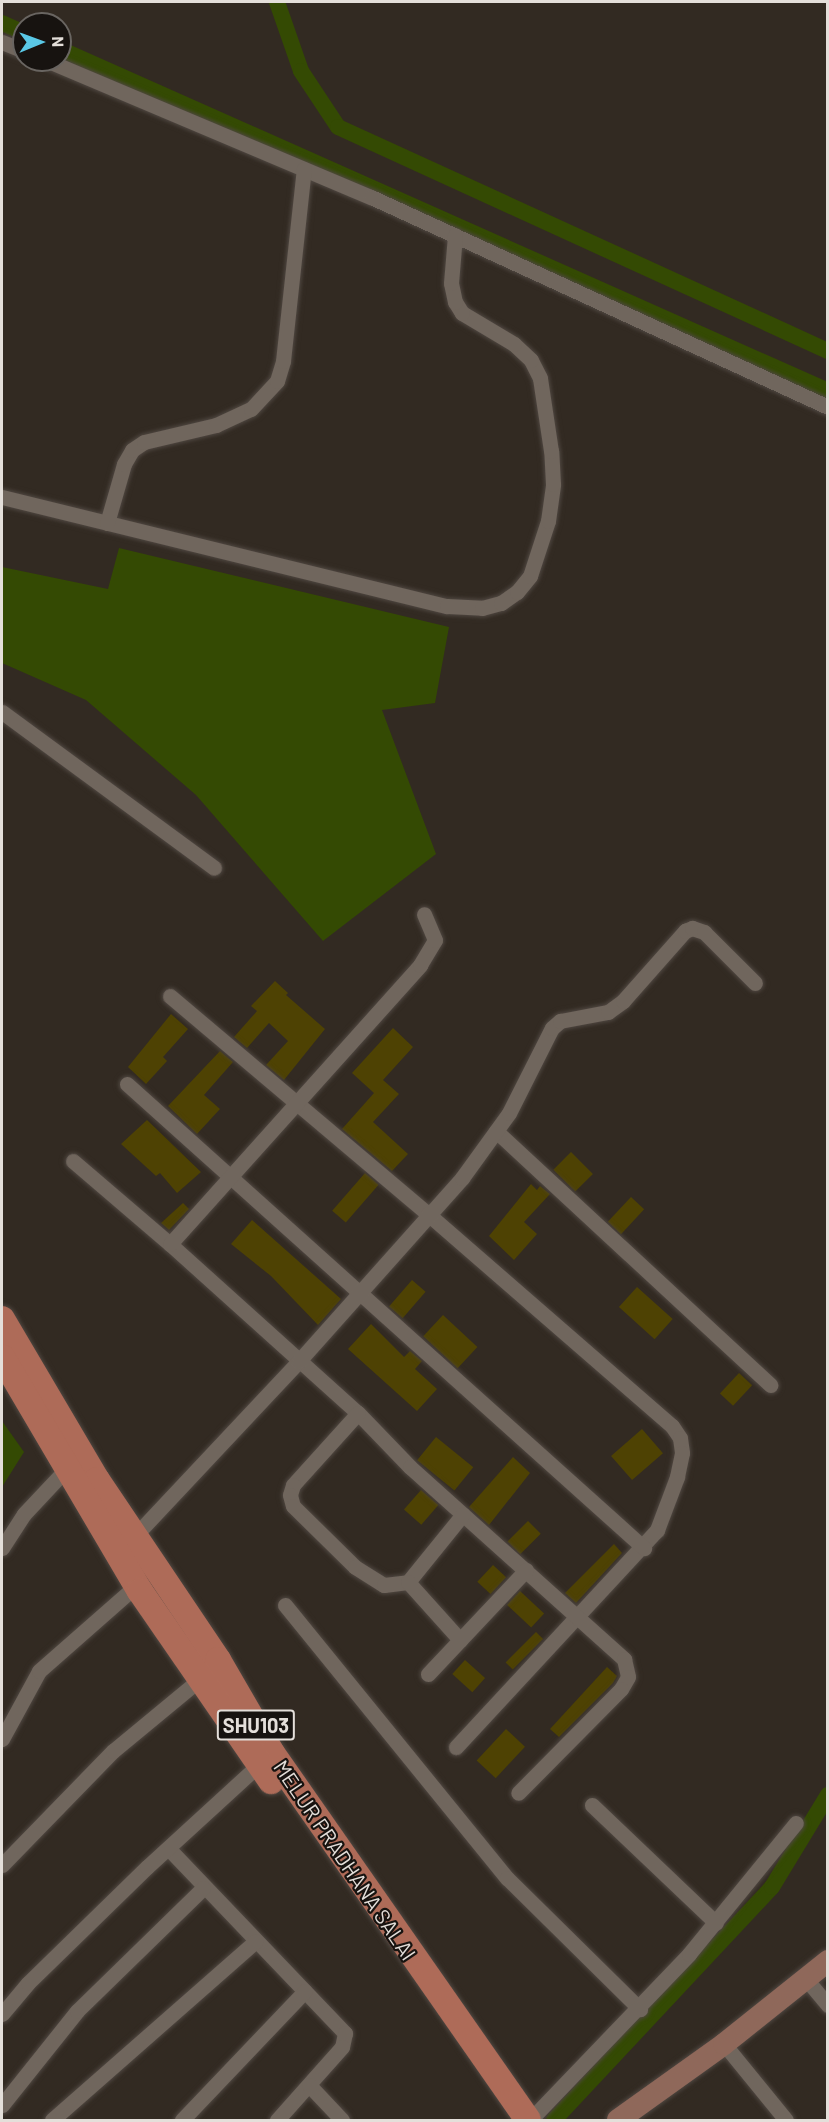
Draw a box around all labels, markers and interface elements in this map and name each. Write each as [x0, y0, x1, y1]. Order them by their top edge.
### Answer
north arrow [12, 12, 72, 72]
text: N [49, 36, 68, 47]
road number: SHU103 [216, 1708, 296, 1742]
street label: MELUR PRADHANA SALAI [269, 1755, 421, 1965]

